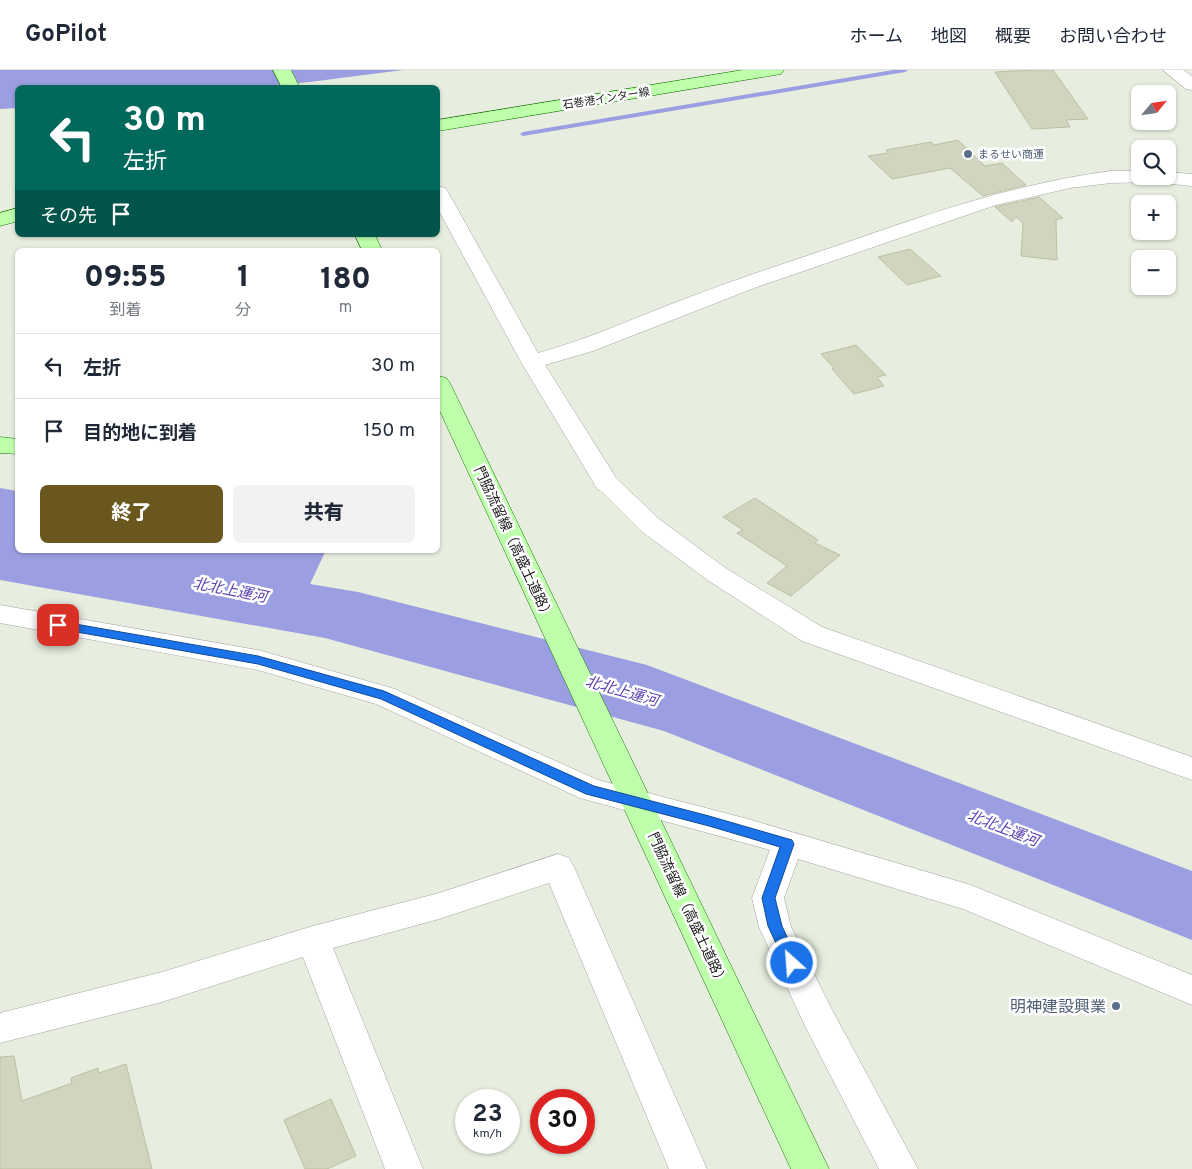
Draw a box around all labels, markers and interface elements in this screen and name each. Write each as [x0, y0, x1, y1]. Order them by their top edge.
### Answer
text: GoPilot [25, 20, 107, 50]
text: ホーム [850, 26, 903, 49]
text: 地図 [931, 26, 967, 49]
text: 概要 [995, 26, 1031, 49]
text: お問い合わせ [1059, 26, 1167, 49]
street label: 石巻港インター線 [562, 85, 651, 113]
north arrow [1131, 85, 1176, 130]
map controls [1131, 85, 1176, 295]
text: 30 m [123, 99, 206, 143]
icon: left [40, 105, 105, 170]
button: search [1131, 140, 1176, 185]
marker: まるせい商運 [962, 148, 974, 160]
place label: まるせい商運 [978, 148, 1044, 162]
text: 左折 [123, 149, 167, 176]
button: + [1131, 195, 1176, 240]
icon: arrive [107, 200, 135, 228]
text: その先 [40, 205, 97, 229]
button: − [1131, 250, 1176, 295]
text: 09:55 [84, 260, 166, 297]
text: 1 [237, 260, 249, 297]
text: 180 [320, 262, 371, 299]
text: m [339, 298, 352, 318]
text: 到着 [109, 301, 141, 321]
text: 分 [235, 301, 251, 321]
icon: left [40, 352, 68, 380]
text: 30 m [371, 354, 415, 378]
text: 左折 [83, 357, 121, 381]
icon: arrive [40, 417, 68, 445]
text: 150 m [363, 419, 415, 443]
text: 目的地に到着 [83, 422, 197, 446]
street label: 門脇流留線（高盛土道路） [469, 463, 557, 623]
button: 終了 [40, 485, 223, 543]
button: 共有 [233, 485, 415, 543]
water label: 北北上運河 [191, 575, 271, 609]
pin [37, 604, 79, 646]
icon: arrive [44, 611, 72, 639]
water label: 北北上運河 [583, 673, 663, 713]
water label: 北北上運河 [964, 807, 1044, 853]
street label: 門脇流留線（高盛土道路） [643, 829, 731, 989]
position arrow [765, 936, 817, 988]
place label: 明神建設興業 [1010, 998, 1106, 1018]
marker: 明神建設興業 [1110, 1000, 1122, 1012]
speed limit sign: 30 [530, 1089, 595, 1154]
text: 23 [472, 1099, 503, 1131]
text: km/h [473, 1126, 502, 1142]

